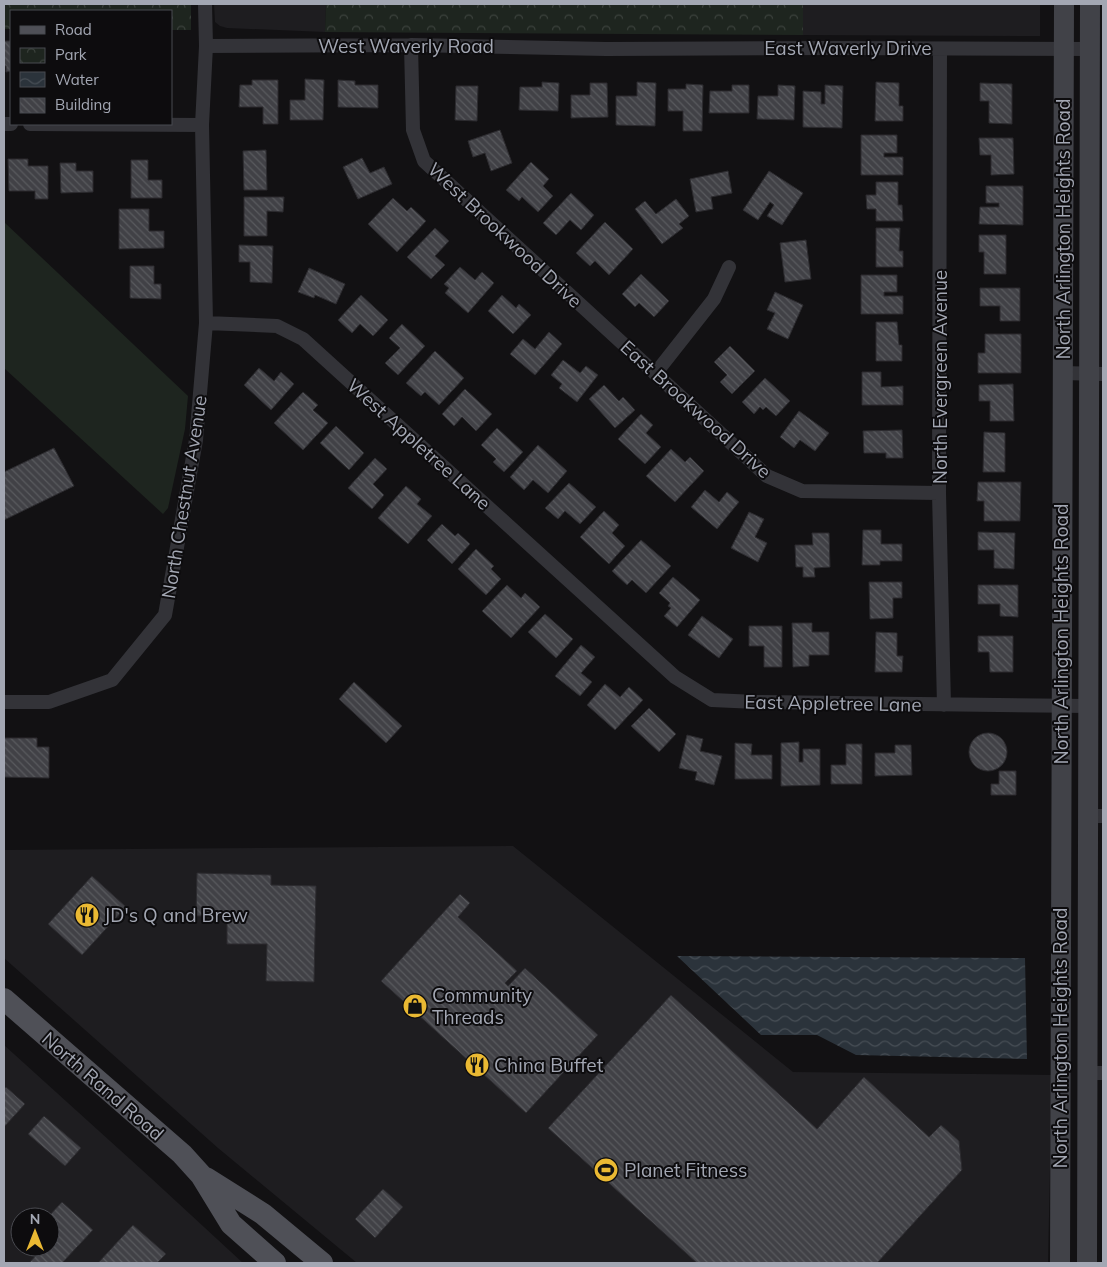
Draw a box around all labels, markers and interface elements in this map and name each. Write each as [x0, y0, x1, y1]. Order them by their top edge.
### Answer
legend [10, 10, 172, 125]
text: Road [55, 20, 92, 39]
street label: West Waverly Road [318, 34, 494, 58]
street label: East Waverly Drive [764, 36, 932, 60]
text: Park [55, 45, 87, 64]
text: Water [55, 70, 99, 89]
text: Building [55, 95, 111, 114]
street label: North Arlington Heights Road [1051, 99, 1075, 359]
street label: West Brookwood Drive [423, 157, 587, 313]
street label: North Evergreen Avenue [928, 270, 952, 484]
street label: East Brookwood Drive [616, 335, 776, 483]
street label: West Appletree Lane [342, 373, 496, 515]
street label: North Chestnut Avenue [156, 394, 212, 600]
street label: North Arlington Heights Road [1049, 504, 1073, 764]
street label: East Appletree Lane [744, 689, 922, 717]
restaurant icon: JD's Q and Brew [74, 902, 100, 928]
place label: JD's Q and Brew [104, 903, 248, 927]
street label: North Arlington Heights Road [1048, 908, 1072, 1168]
place label: Community Threads [432, 983, 532, 1029]
shop icon: Community Threads [402, 993, 428, 1019]
street label: North Rand Road [37, 1026, 169, 1146]
restaurant icon: China Buffet [464, 1052, 490, 1078]
place label: China Buffet [494, 1053, 604, 1077]
sports icon: Planet Fitness [593, 1157, 619, 1183]
place label: Planet Fitness [624, 1158, 748, 1182]
north arrow [10, 1207, 60, 1257]
text: N [30, 1210, 40, 1228]

